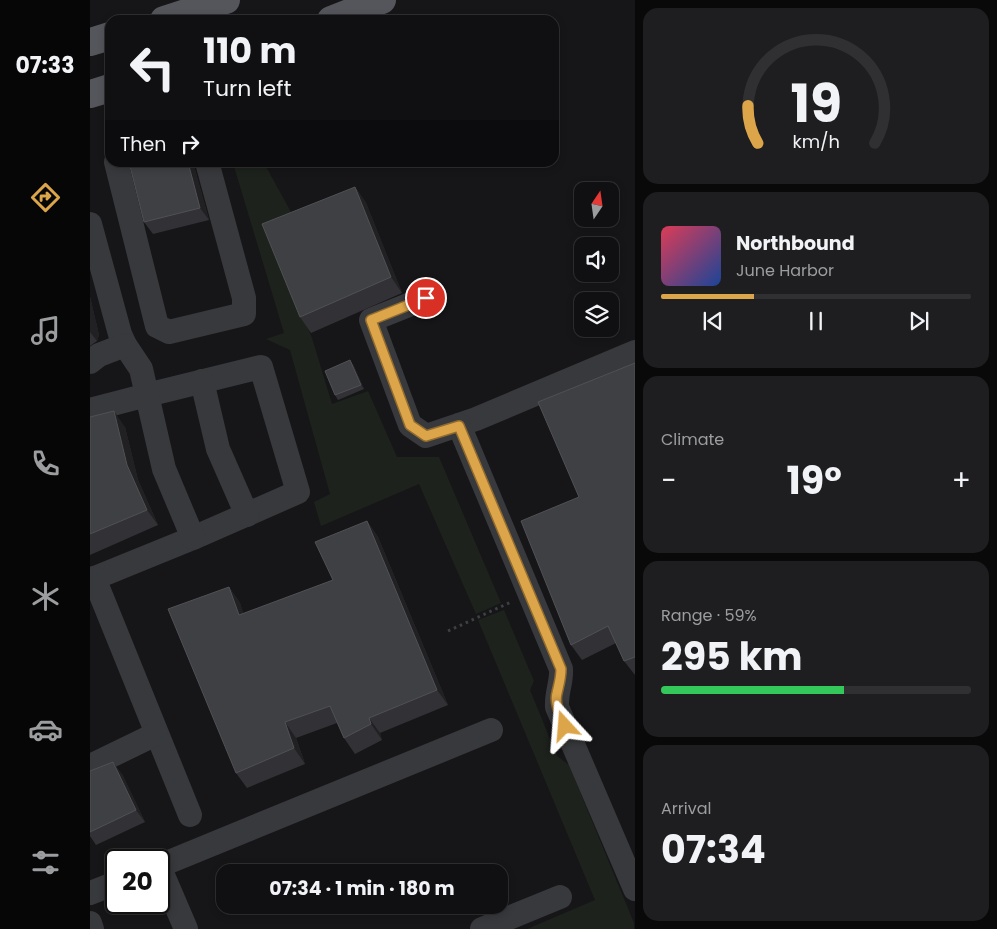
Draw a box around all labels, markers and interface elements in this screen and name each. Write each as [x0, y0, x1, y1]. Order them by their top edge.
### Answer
text: 110 m [203, 26, 297, 75]
icon: left [120, 35, 185, 100]
text: 07:33 [16, 50, 74, 81]
text: 19 [790, 67, 842, 140]
text: Turn left [203, 73, 291, 104]
text: km/h [792, 129, 840, 154]
icon: right [176, 130, 204, 158]
text: Then [120, 131, 166, 158]
icon: directions [28, 180, 63, 215]
north arrow [574, 182, 619, 228]
map controls [574, 182, 619, 337]
text: Northbound [736, 230, 855, 257]
button: sound [574, 237, 619, 282]
text: June Harbor [736, 259, 834, 282]
pin [405, 277, 447, 319]
icon: arrive [412, 284, 440, 312]
button: layers [574, 292, 619, 337]
icon: previous [699, 307, 727, 335]
icon: pause [802, 307, 830, 335]
icon: next [905, 307, 933, 335]
icon: music [28, 313, 63, 348]
text: Climate [661, 428, 724, 451]
icon: phone [28, 446, 63, 481]
text: 19° [787, 454, 842, 507]
text: − [661, 461, 676, 500]
text: + [952, 461, 971, 500]
icon: climate [28, 579, 63, 614]
text: Range · 59% [661, 604, 757, 627]
text: 295 km [661, 630, 803, 683]
position arrow [538, 699, 590, 751]
icon: car [28, 712, 63, 747]
text: Arrival [661, 797, 711, 820]
text: 07:34 [661, 823, 766, 876]
icon: filters [28, 845, 63, 880]
speed limit sign: 20 [105, 849, 170, 914]
text: 07:34 · 1 min · 180 m [269, 875, 455, 902]

